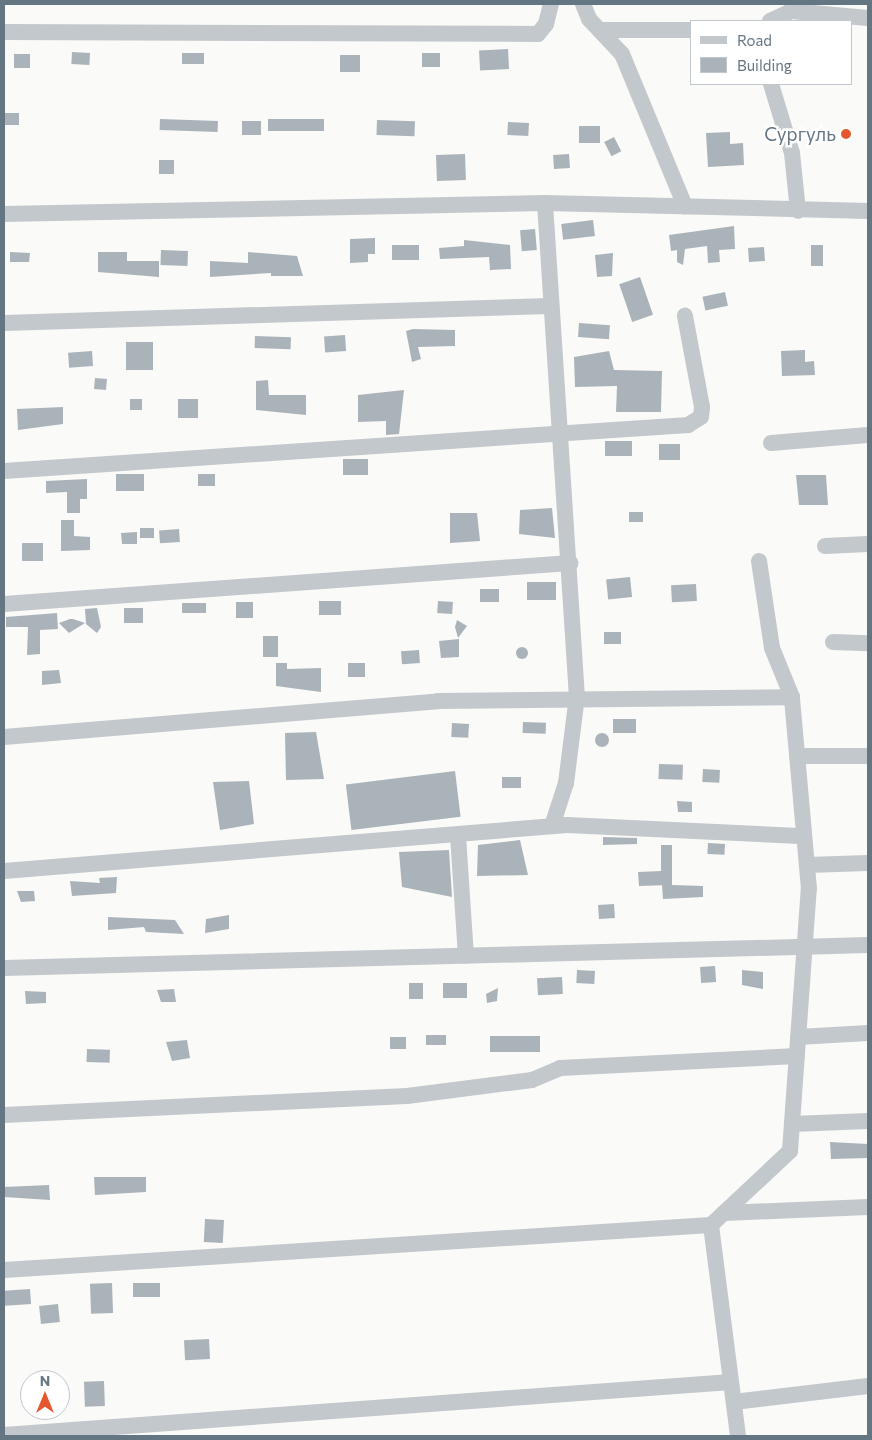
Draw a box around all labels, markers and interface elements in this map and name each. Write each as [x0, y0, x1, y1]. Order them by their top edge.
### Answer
legend [690, 20, 852, 85]
text: Road [737, 31, 772, 49]
text: Building [737, 56, 792, 74]
place label: Сургуль [764, 123, 836, 145]
marker: Сургуль [840, 128, 852, 140]
north arrow [20, 1370, 70, 1420]
text: N [40, 1372, 50, 1389]

